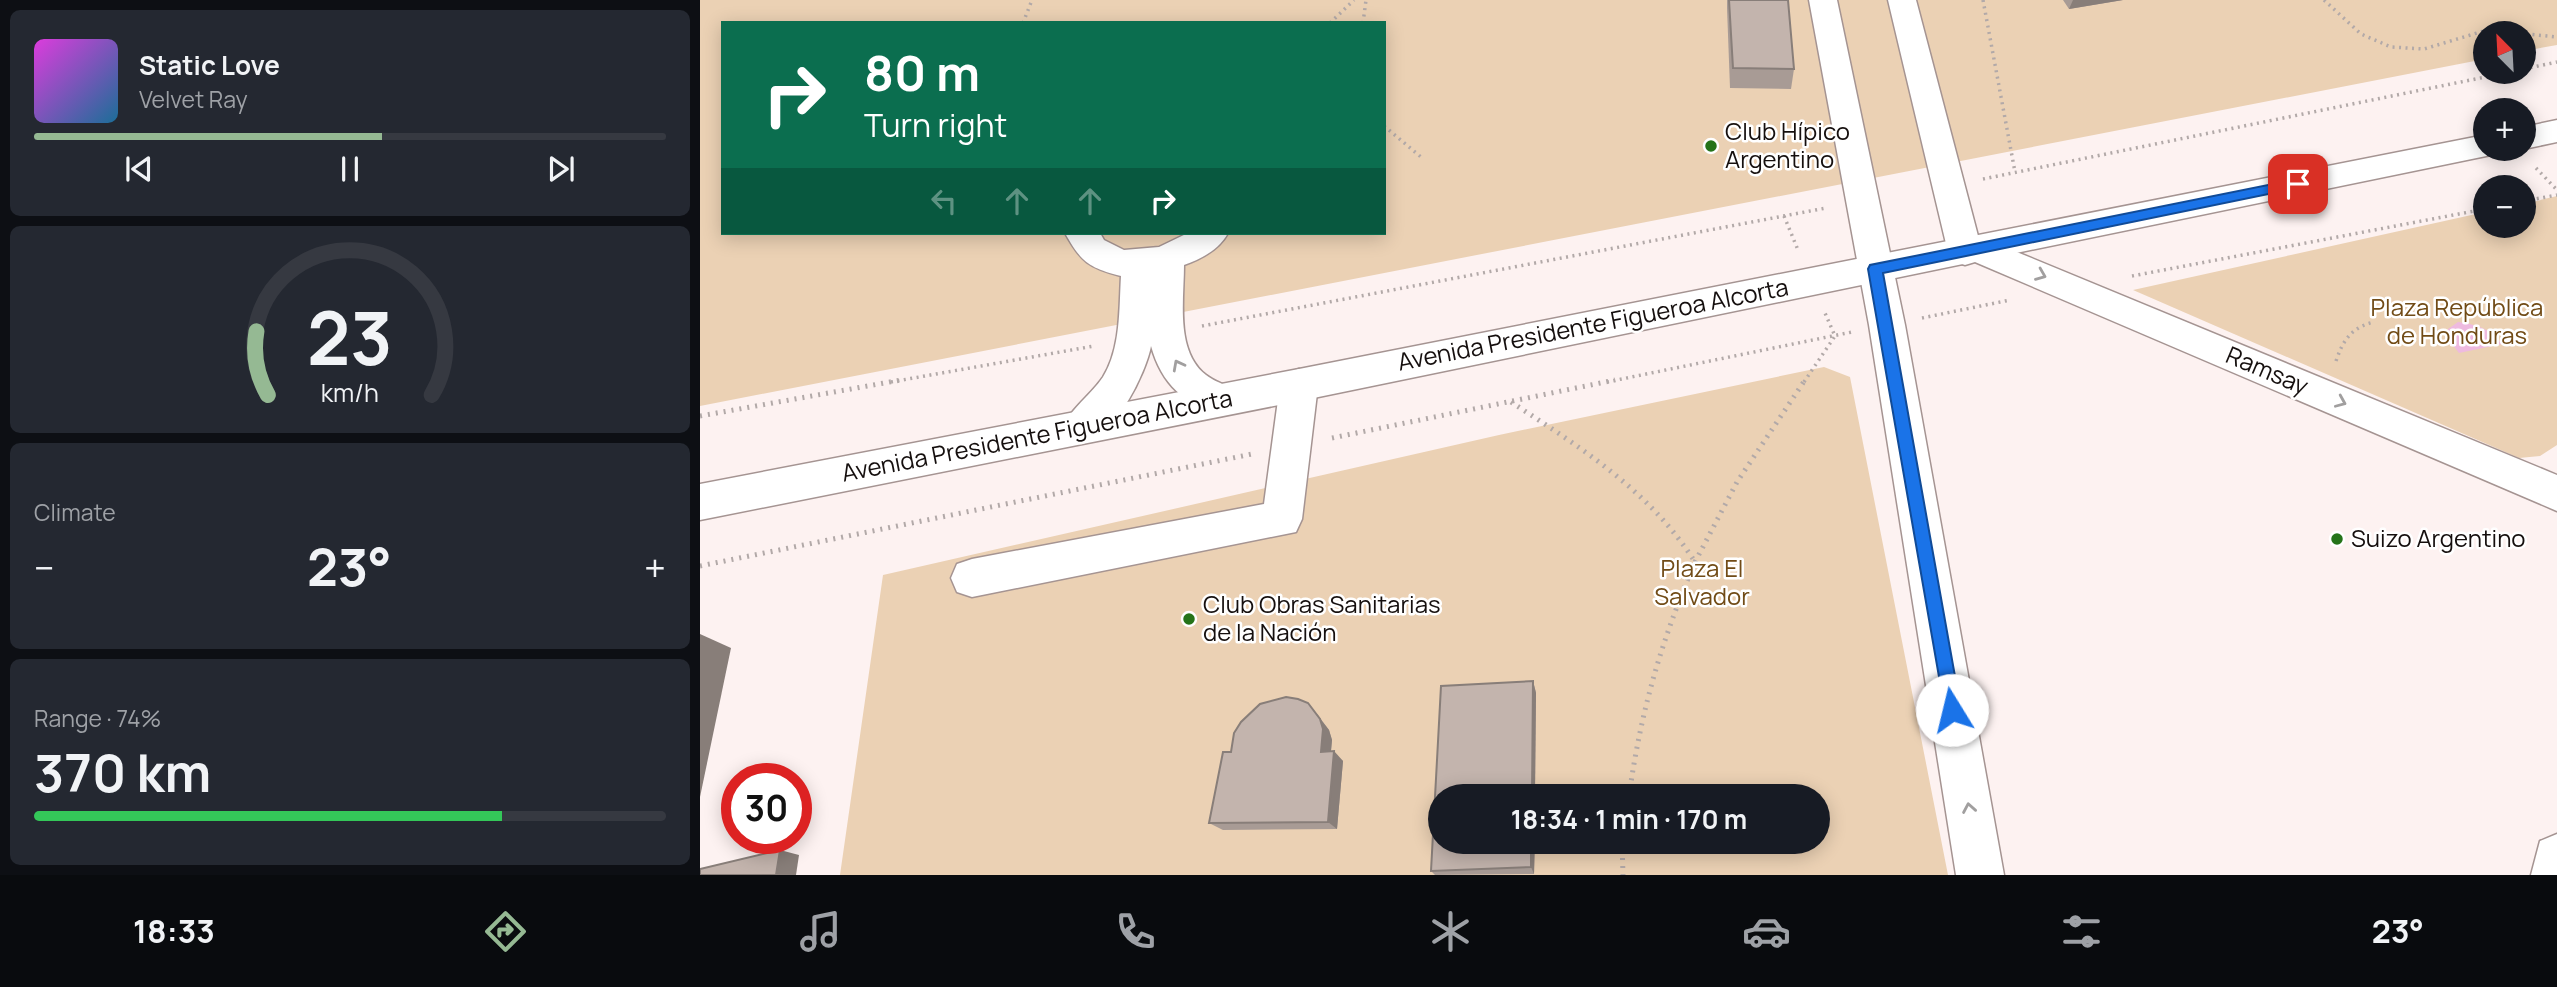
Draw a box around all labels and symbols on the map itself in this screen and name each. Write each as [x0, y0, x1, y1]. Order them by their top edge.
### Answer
north arrow [2473, 21, 2536, 84]
place label: Club Hípico Argentino [1725, 114, 1850, 175]
marker: Club Hípico Argentino [1703, 138, 1719, 154]
pin [2268, 154, 2328, 214]
one-way arrow [2034, 266, 2046, 280]
street label: Avenida Presidente Figueroa Alcorta [1394, 269, 1791, 378]
park label: Plaza República de Honduras [2371, 290, 2543, 351]
street label: Ramsay [2221, 337, 2314, 402]
one-way arrow [1172, 359, 1186, 372]
street label: Avenida Presidente Figueroa Alcorta [838, 380, 1235, 489]
one-way arrow [2334, 394, 2346, 408]
place label: Suizo Argentino [2351, 521, 2526, 554]
marker: Suizo Argentino [2329, 531, 2345, 547]
park label: Plaza El Salvador [1654, 551, 1750, 612]
place label: Club Obras Sanitarias de la Nación [1203, 587, 1441, 648]
marker: Club Obras Sanitarias de la Nación [1181, 611, 1197, 627]
position arrow [1915, 673, 1989, 747]
speed limit sign: 30 [721, 763, 812, 854]
one-way arrow [1962, 802, 1977, 814]

